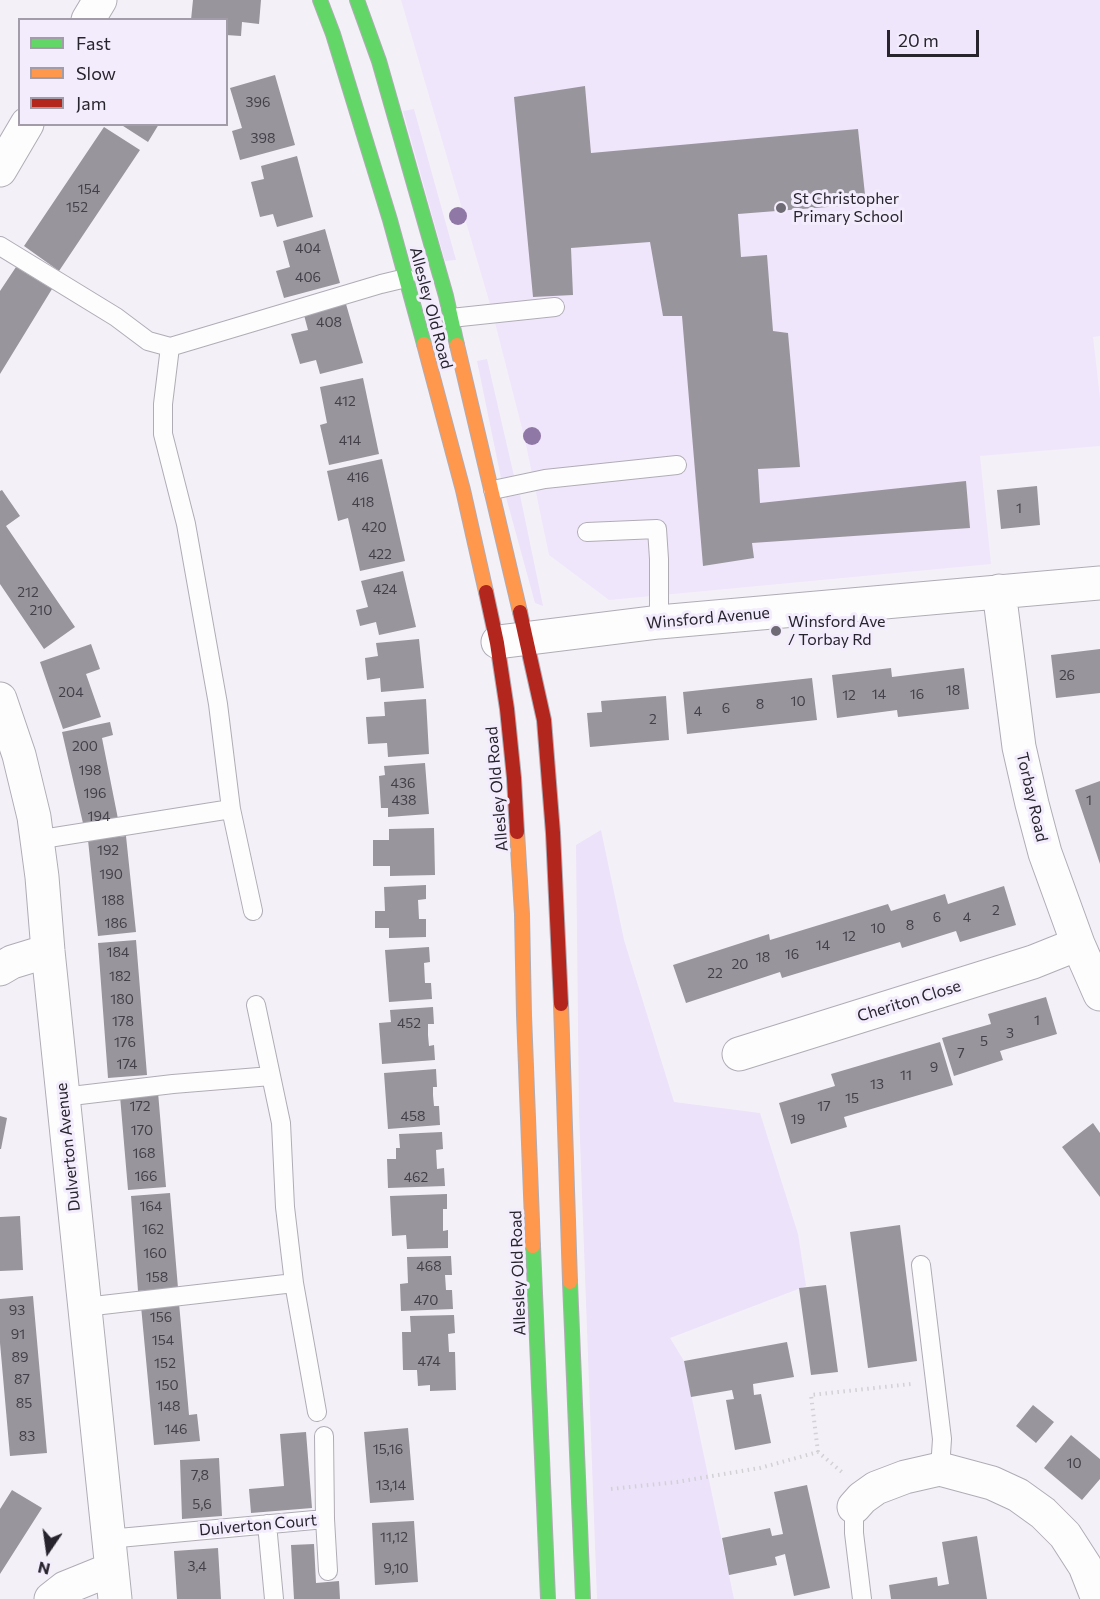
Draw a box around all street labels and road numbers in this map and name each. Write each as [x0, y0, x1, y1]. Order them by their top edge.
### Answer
street label: Allesley Old Road [406, 245, 456, 371]
street label: Winsford Avenue [645, 603, 771, 633]
street label: Allesley Old Road [482, 726, 512, 852]
street label: Torbay Road [1012, 750, 1052, 844]
street label: Cheriton Close [855, 976, 963, 1026]
street label: Dulverton Avenue [52, 1082, 84, 1212]
street label: Allesley Old Road [506, 1210, 530, 1336]
street label: Dulverton Court [198, 1510, 318, 1540]

